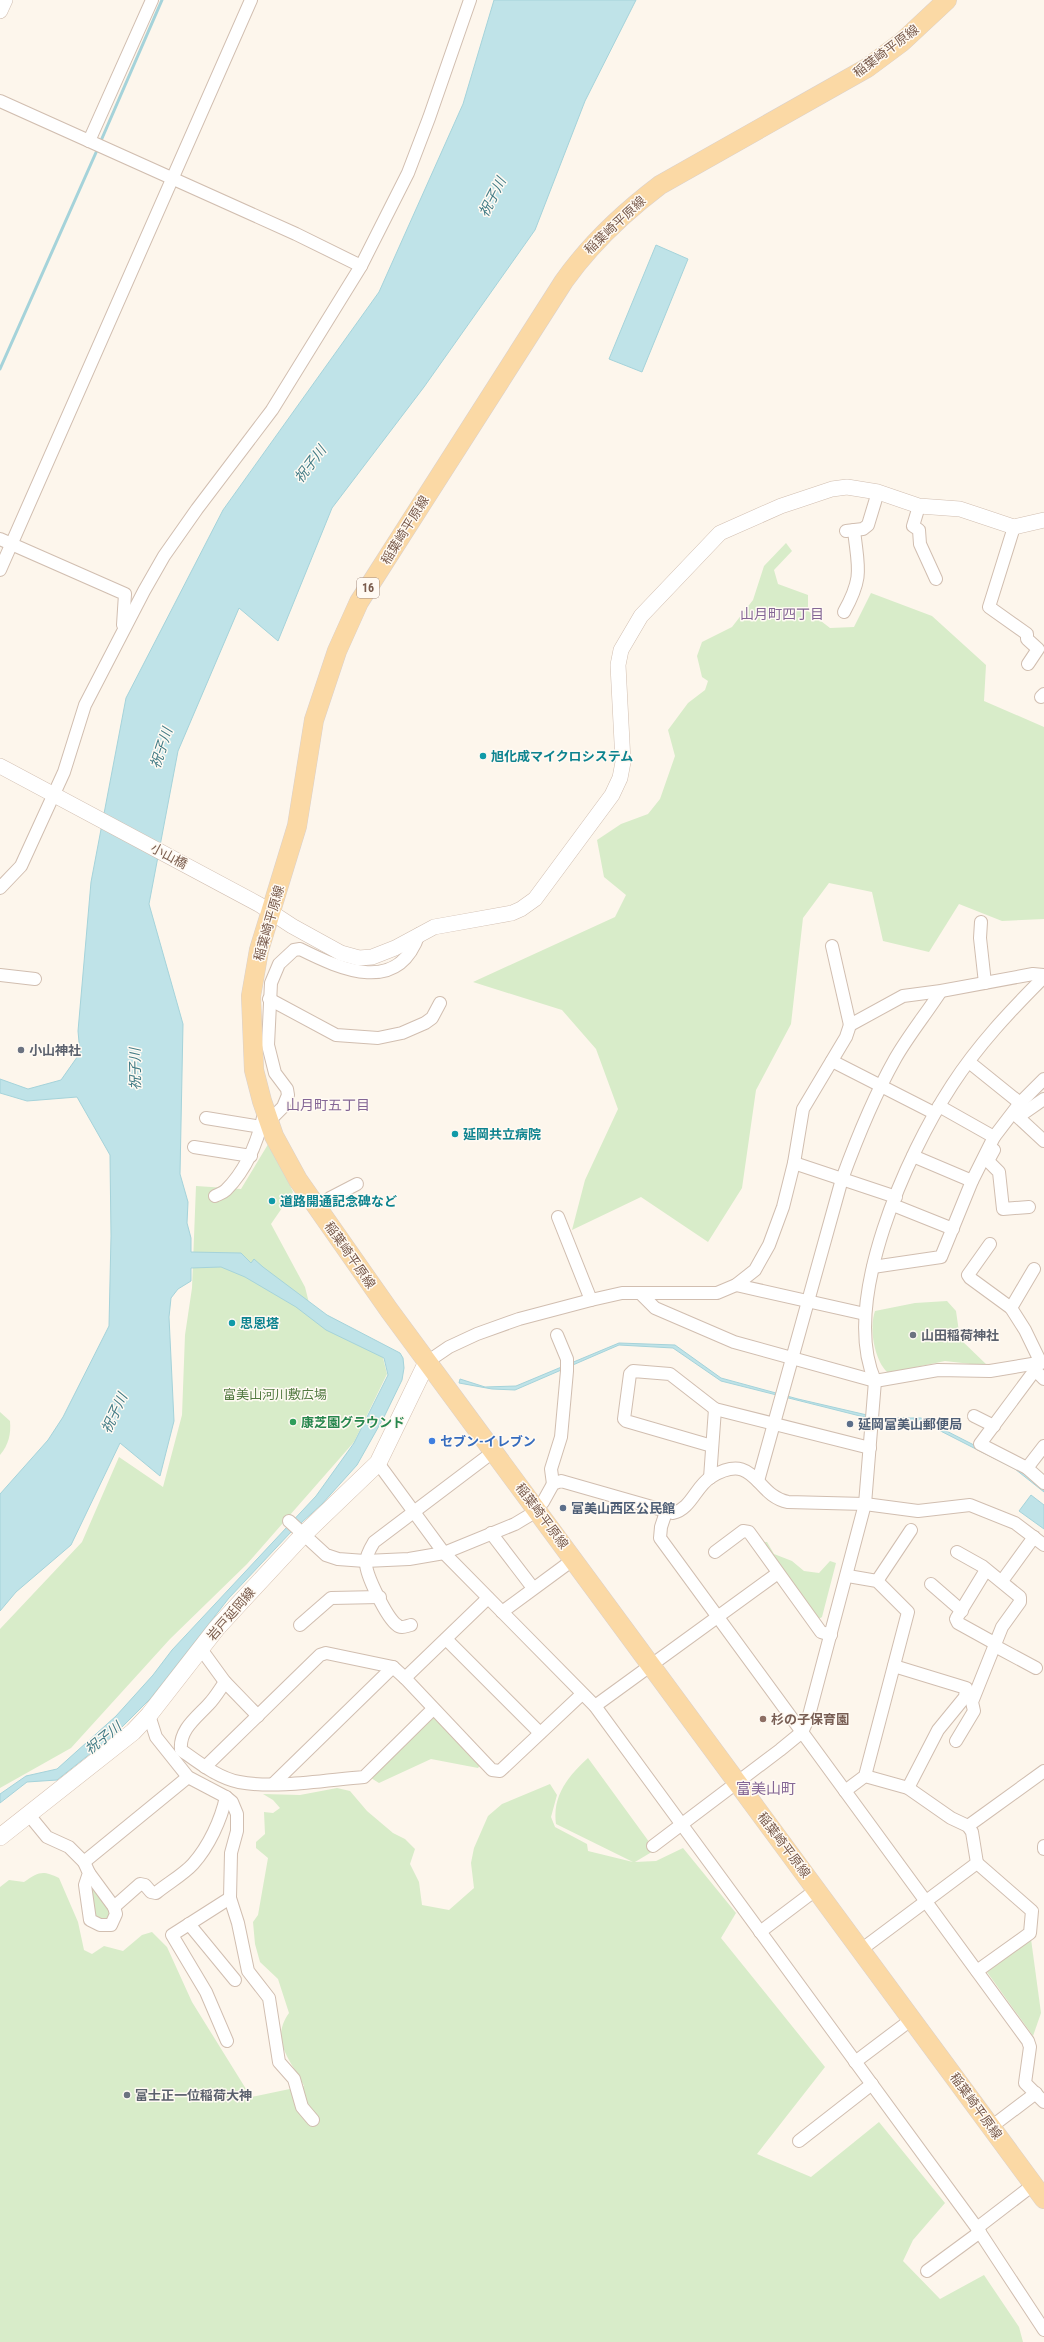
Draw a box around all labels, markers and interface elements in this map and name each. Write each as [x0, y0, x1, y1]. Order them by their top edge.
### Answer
street label: 稲葉崎平原線 [850, 22, 922, 80]
water label: 祝子川 [475, 173, 510, 219]
street label: 稲葉崎平原線 [581, 193, 649, 257]
water label: 祝子川 [291, 441, 330, 486]
street label: 稲葉崎平原線 [378, 493, 432, 567]
road number: 16 [357, 578, 379, 598]
district label: 山月町四丁目 [740, 606, 824, 622]
water label: 祝子川 [147, 724, 176, 770]
place label: 旭化成マイクロシステム [491, 749, 633, 764]
marker: 旭化成マイクロシステム [478, 751, 488, 761]
street label: 小山橋 [148, 840, 190, 872]
street label: 稲葉崎平原線 [251, 883, 287, 963]
place label: 小山神社 [29, 1043, 81, 1058]
marker: 小山神社 [16, 1045, 26, 1055]
water label: 祝子川 [127, 1046, 143, 1090]
district label: 山月町五丁目 [286, 1097, 370, 1113]
place label: 延岡共立病院 [463, 1127, 541, 1142]
marker: 延岡共立病院 [450, 1129, 460, 1139]
place label: 道路開通記念碑など [280, 1194, 397, 1209]
marker: 道路開通記念碑など [267, 1196, 277, 1206]
street label: 稲葉崎平原線 [321, 1219, 379, 1291]
place label: 思恩塔 [240, 1316, 279, 1331]
marker: 思恩塔 [227, 1318, 237, 1328]
place label: 山田稲荷神社 [921, 1328, 999, 1343]
marker: 山田稲荷神社 [908, 1330, 918, 1340]
park label: 富美山河川敷広場 [223, 1387, 327, 1402]
water label: 祝子川 [98, 1389, 131, 1435]
place label: 康芝園グラウンド [301, 1415, 405, 1430]
marker: 康芝園グラウンド [288, 1417, 298, 1427]
place label: 延岡富美山郵便局 [858, 1417, 962, 1432]
marker: 延岡富美山郵便局 [845, 1419, 855, 1429]
place label: セブン-イレブン [440, 1434, 536, 1449]
marker: セブン-イレブン [427, 1436, 437, 1446]
street label: 稲葉崎平原線 [513, 1480, 571, 1552]
place label: 富美山西区公民館 [571, 1501, 675, 1516]
marker: 富美山西区公民館 [558, 1503, 568, 1513]
street label: 岩戸延岡線 [204, 1585, 258, 1643]
place label: 杉の子保育園 [771, 1712, 849, 1727]
marker: 杉の子保育園 [758, 1714, 768, 1724]
water label: 祝子川 [82, 1717, 126, 1757]
district label: 富美山町 [736, 1780, 796, 1798]
street label: 稲葉崎平原線 [755, 1809, 813, 1881]
street label: 稲葉崎平原線 [947, 2070, 1005, 2142]
place label: 富士正一位稲荷大神 [135, 2088, 252, 2103]
marker: 富士正一位稲荷大神 [122, 2090, 132, 2100]

